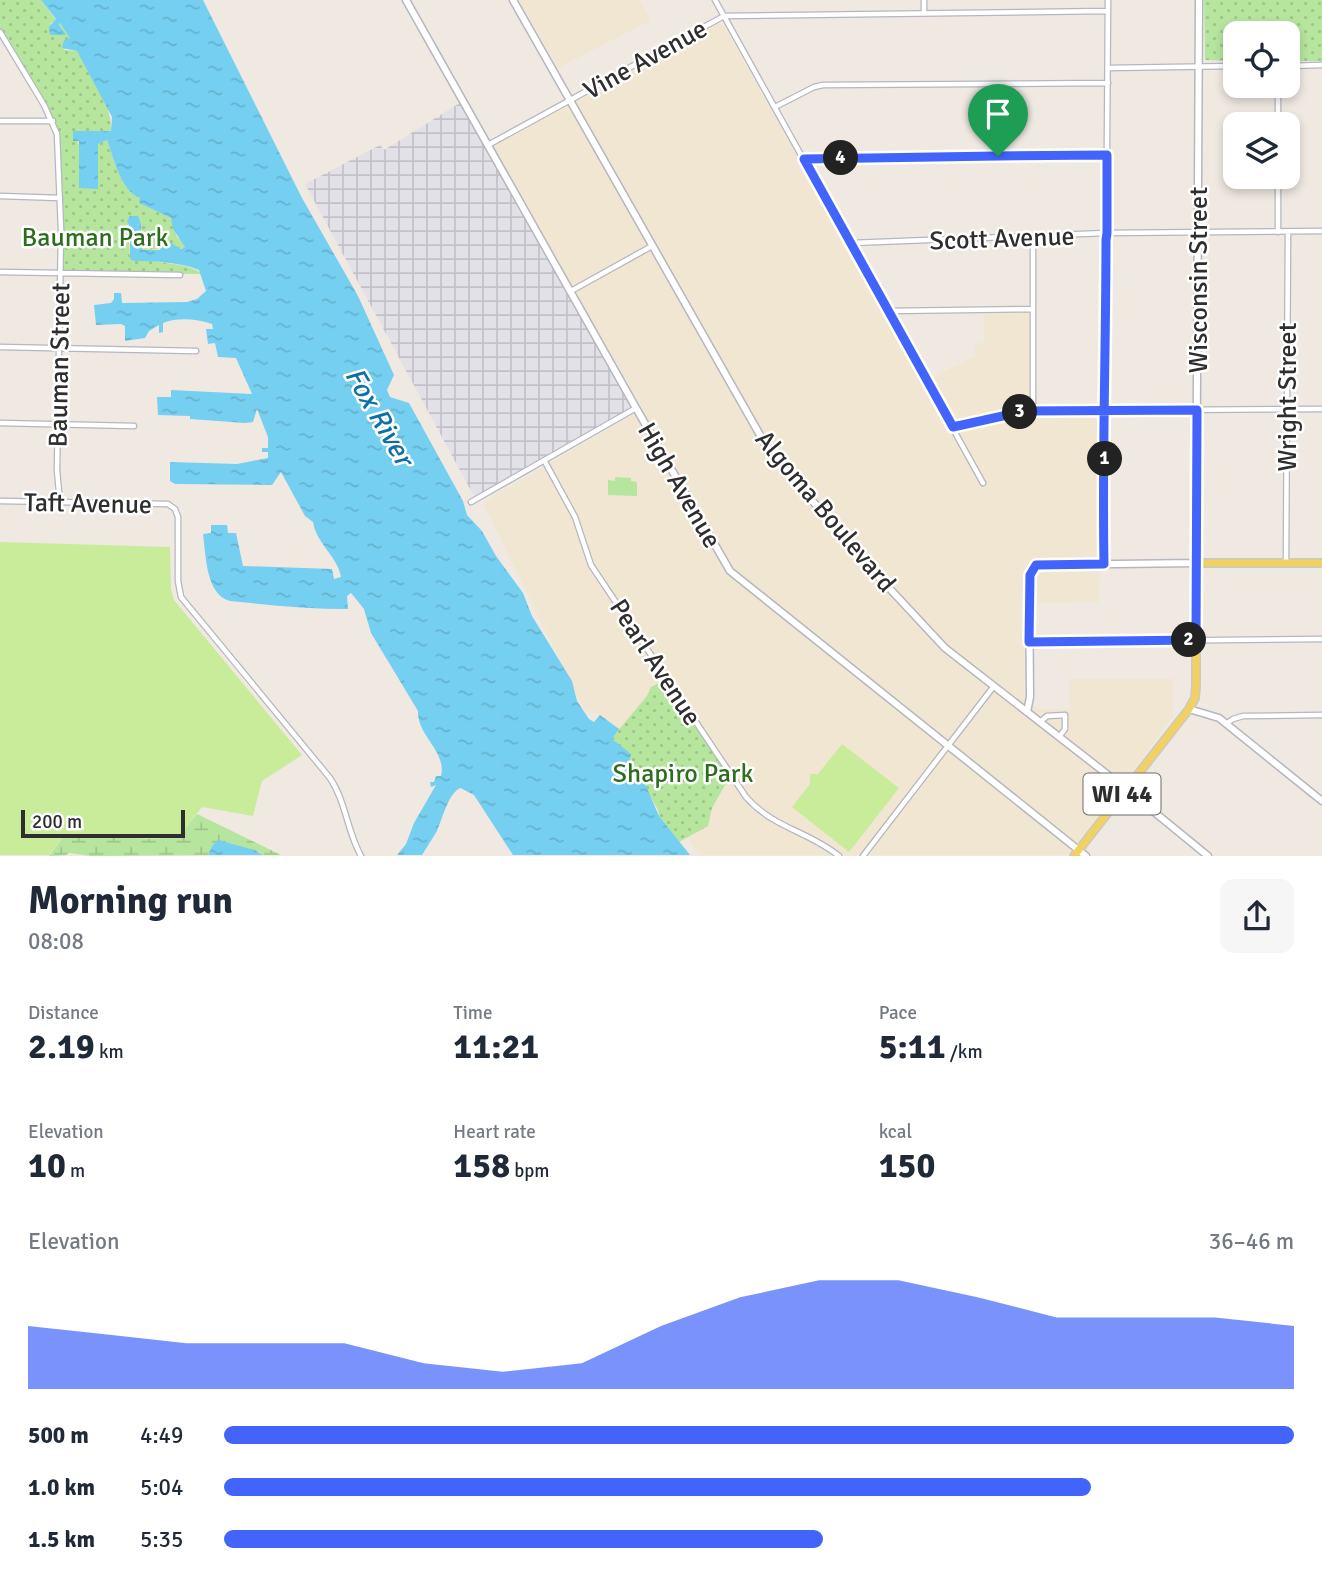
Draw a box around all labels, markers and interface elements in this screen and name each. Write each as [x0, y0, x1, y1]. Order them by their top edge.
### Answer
street label: Vine Avenue [578, 13, 713, 107]
map controls [1223, 21, 1300, 189]
button: locate [1223, 21, 1300, 98]
pin [968, 84, 1028, 156]
icon: arrive [979, 95, 1017, 133]
button: layers [1223, 112, 1300, 189]
pin: 4 [824, 140, 858, 176]
text: 4 [835, 145, 846, 169]
street label: Wisconsin Street [1183, 187, 1215, 373]
street label: Scott Avenue [929, 220, 1075, 258]
park label: Bauman Park [22, 222, 168, 254]
street label: Bauman Street [43, 282, 77, 448]
street label: Wright Street [1272, 322, 1304, 472]
water label: Fox River [337, 361, 423, 475]
pin: 3 [1002, 394, 1038, 430]
text: 3 [1014, 399, 1025, 423]
street label: High Avenue [630, 417, 728, 554]
street label: Algoma Boulevard [748, 424, 902, 599]
pin: 1 [1088, 442, 1122, 476]
text: 1 [1099, 446, 1110, 470]
street label: Taft Avenue [24, 487, 152, 521]
street label: Pearl Avenue [602, 593, 708, 732]
pin: 2 [1172, 622, 1206, 658]
text: 2 [1183, 627, 1194, 651]
park label: Shapiro Park [613, 758, 753, 790]
road number: WI 44 [1084, 774, 1160, 814]
scale bar [21, 806, 186, 838]
text: 200 m [32, 810, 82, 834]
text: Morning run [28, 877, 233, 924]
button: share [1220, 879, 1294, 953]
text: 08:08 [28, 927, 84, 956]
text: Distance [28, 1001, 99, 1025]
text: Time [453, 1001, 492, 1025]
text: Pace [879, 1001, 917, 1025]
text: 2.19 [28, 1025, 95, 1068]
text: 11:21 [453, 1025, 539, 1068]
text: 5:11 [879, 1025, 946, 1068]
text: km [95, 1040, 124, 1064]
text: /km [946, 1040, 983, 1064]
text: Elevation [28, 1120, 104, 1144]
text: Heart rate [453, 1120, 536, 1144]
text: kcal [879, 1120, 912, 1144]
text: 10 [28, 1144, 66, 1187]
text: 158 [453, 1144, 510, 1187]
text: 150 [879, 1144, 935, 1187]
text: m [66, 1159, 85, 1183]
text: bpm [510, 1159, 549, 1183]
text: Elevation [28, 1227, 120, 1256]
text: 36–46 m [1209, 1227, 1294, 1256]
text: 500 m [28, 1421, 89, 1450]
text: 4:49 [140, 1421, 183, 1450]
text: 1.0 km [28, 1473, 95, 1502]
text: 5:04 [140, 1473, 183, 1502]
text: 1.5 km [28, 1525, 95, 1554]
text: 5:35 [140, 1525, 183, 1554]

